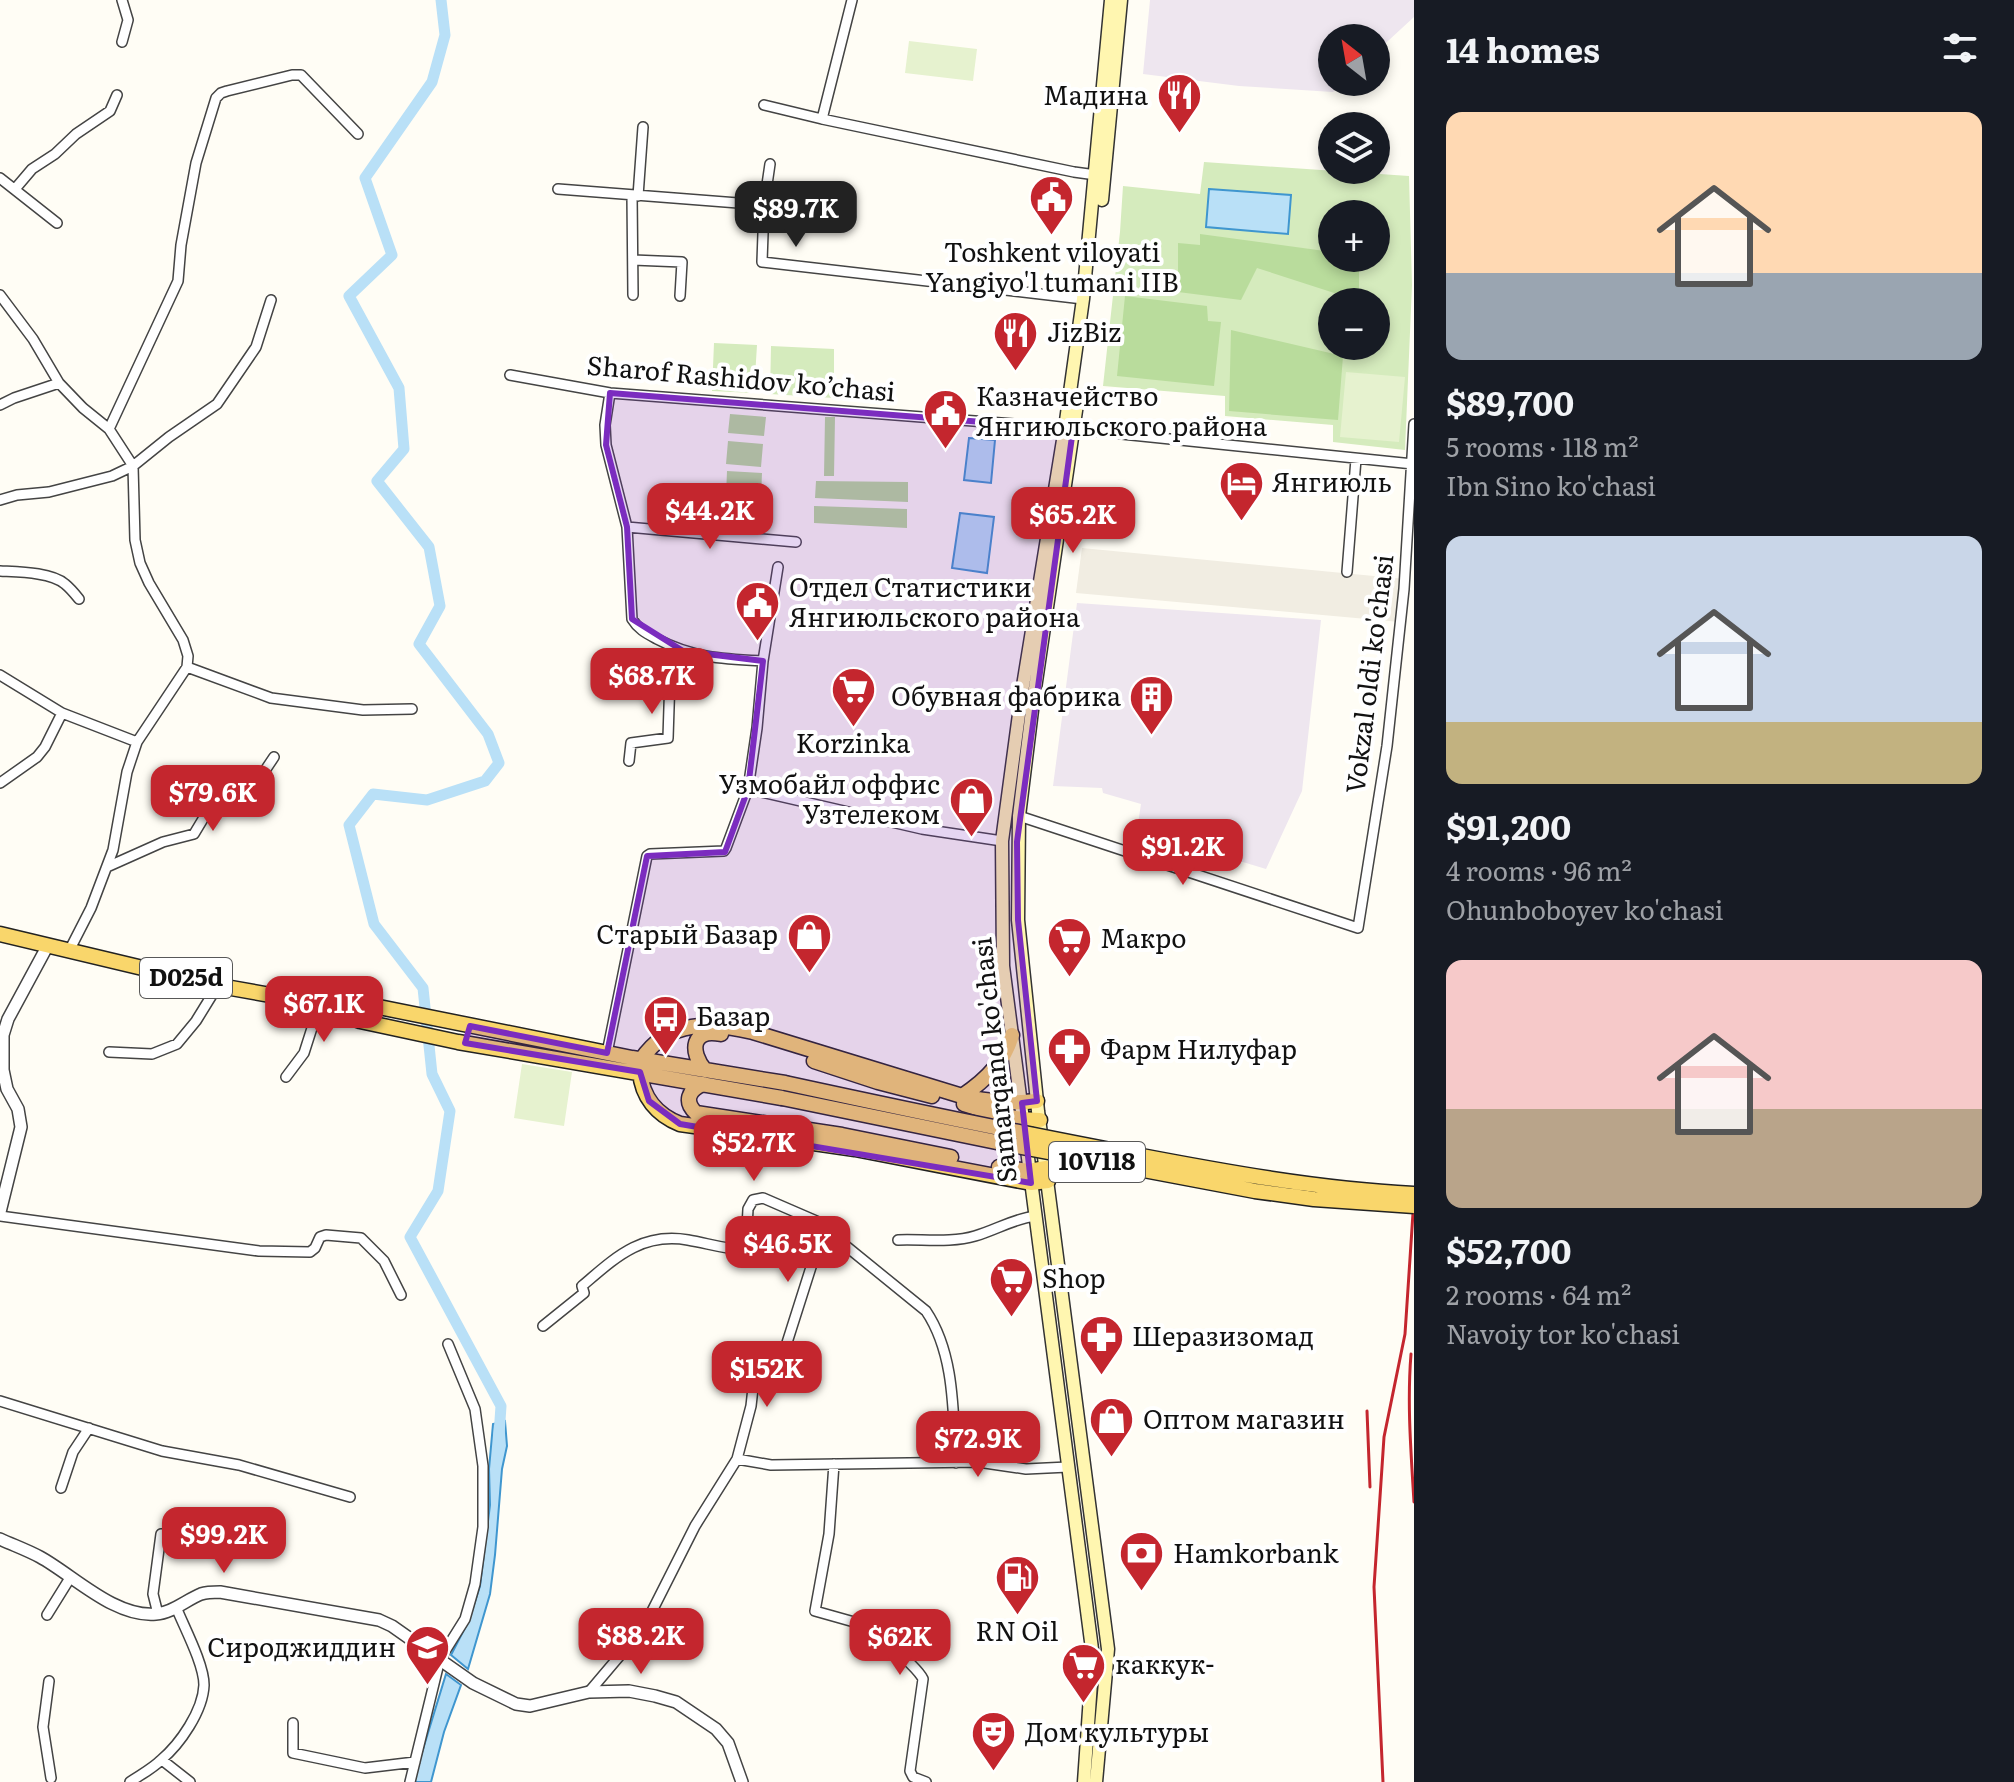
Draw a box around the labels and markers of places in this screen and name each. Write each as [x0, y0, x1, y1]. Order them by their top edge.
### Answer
restaurant icon: Мадина [1155, 72, 1203, 135]
place label: Мадина [1043, 74, 1148, 113]
public building icon: Toshkent viloyati Yangiyo'l tumani IIB [1028, 174, 1076, 237]
pin: $89.7K [731, 181, 861, 249]
place label: Toshkent viloyati Yangiyo'l tumani IIB [925, 231, 1179, 300]
restaurant icon: JizBiz [992, 309, 1040, 372]
place label: JizBiz [1047, 311, 1121, 350]
place label: Казначейство Янгиюльского района [976, 375, 1267, 444]
public building icon: Казначейство Янгиюльского района [921, 388, 969, 451]
hotel icon: Янгиюль [1217, 459, 1265, 522]
place label: Янгиюль [1272, 461, 1392, 500]
pin: $44.2K [645, 483, 775, 551]
pin: $65.2K [1008, 487, 1138, 555]
place label: Отдел Статистики Янгиюльского района [789, 566, 1080, 635]
public building icon: Отдел Статистики Янгиюльского района [734, 579, 782, 642]
pin: $68.7K [587, 648, 717, 716]
supermarket icon: Korzinka [829, 665, 877, 728]
building icon: Обувная фабрика [1128, 673, 1176, 736]
place label: Обувная фабрика [891, 675, 1121, 714]
place label: Korzinka [796, 722, 910, 761]
place label: Узмобайл оффис Узтелеком [719, 763, 940, 832]
pin: $79.6K [148, 765, 278, 833]
shop icon: Узмобайл оффис Узтелеком [947, 776, 995, 839]
pin: $91.2K [1118, 819, 1248, 887]
shop icon: Cтарый Базар [785, 911, 833, 974]
place label: Cтарый Базар [596, 913, 778, 952]
supermarket icon: Макро [1045, 915, 1093, 978]
place label: Макро [1100, 917, 1187, 956]
pin: $67.1K [259, 976, 389, 1044]
bus stop icon: Базар [641, 993, 689, 1056]
place label: Базар [696, 995, 770, 1034]
pharmacy icon: Фарм Нилуфар [1045, 1026, 1093, 1089]
place label: Фарм Нилуфар [1100, 1028, 1297, 1067]
pin: $52.7K [689, 1115, 819, 1183]
pin: $46.5K [723, 1216, 853, 1284]
supermarket icon: Shop [987, 1255, 1035, 1318]
place label: Shop [1042, 1257, 1106, 1296]
pharmacy icon: Шеразизомад [1077, 1313, 1125, 1376]
place label: Шеразизомад [1132, 1315, 1314, 1354]
pin: $152K [711, 1341, 823, 1409]
shop icon: Оптом магазин [1088, 1396, 1136, 1459]
place label: Оптом магазин [1143, 1398, 1345, 1437]
pin: $72.9K [913, 1411, 1043, 1479]
pin: $99.2K [159, 1507, 289, 1575]
bank icon: Hamkorbank [1118, 1530, 1166, 1593]
place label: Hamkorbank [1173, 1532, 1340, 1571]
fuel station icon: RN Oil [993, 1553, 1041, 1616]
pin: $88.2K [576, 1608, 706, 1676]
pin: $62K [853, 1609, 947, 1677]
place label: RN Oil [976, 1610, 1059, 1649]
school or university icon: Сироджиддин [403, 1624, 451, 1687]
place label: Сироджиддин [207, 1626, 396, 1665]
supermarket icon: каккук- [1060, 1641, 1108, 1704]
place label: каккук- [1115, 1643, 1215, 1682]
theatre icon: Дом культуры [970, 1709, 1018, 1772]
place label: Дом культуры [1025, 1711, 1209, 1750]

